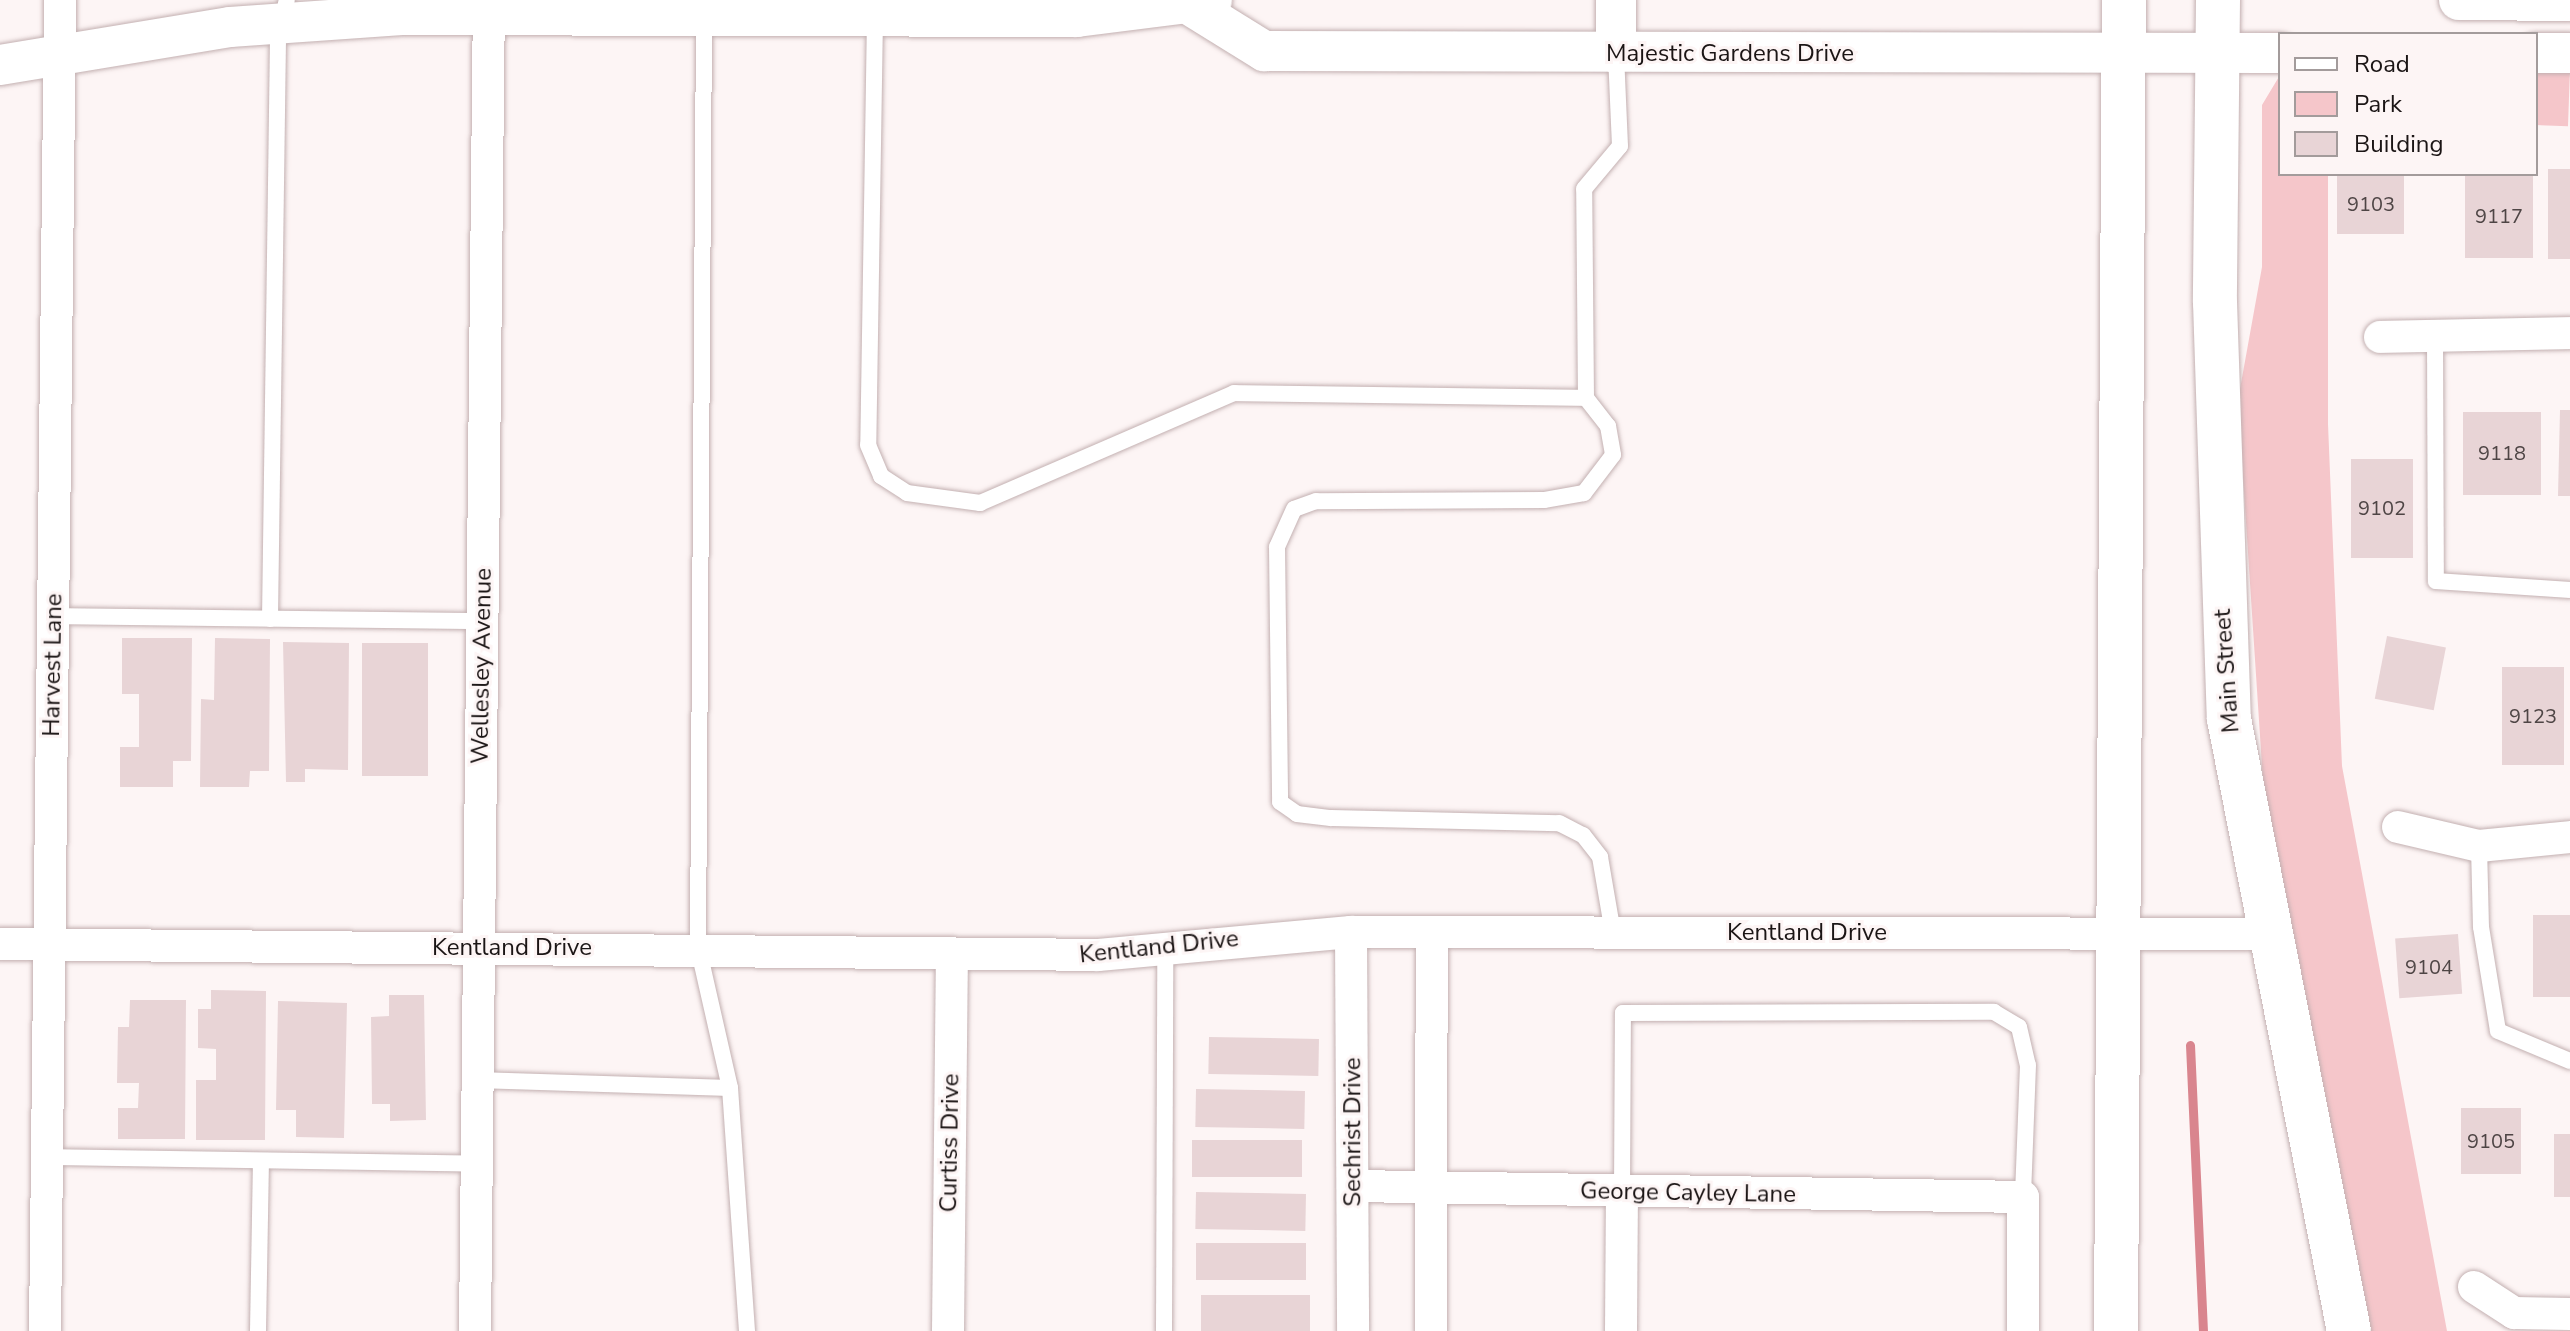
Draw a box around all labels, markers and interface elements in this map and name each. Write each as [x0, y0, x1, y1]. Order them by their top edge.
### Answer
legend [2278, 32, 2538, 176]
street label: Majestic Gardens Drive [1606, 40, 1854, 68]
text: Road [2354, 48, 2410, 80]
text: Park [2354, 88, 2402, 120]
text: Building [2354, 128, 2444, 160]
house number: 9103 [2347, 192, 2395, 216]
house number: 9117 [2475, 204, 2523, 228]
house number: 9118 [2478, 441, 2526, 465]
house number: 9102 [2358, 496, 2406, 520]
street label: Wellesley Avenue [466, 568, 498, 764]
street label: Harvest Lane [37, 593, 69, 737]
street label: Main Street [2208, 608, 2246, 734]
house number: 9123 [2509, 704, 2557, 728]
street label: Kentland Drive [1727, 919, 1887, 947]
street label: Kentland Drive [1078, 924, 1240, 970]
street label: Kentland Drive [432, 934, 592, 962]
house number: 9104 [2405, 955, 2453, 979]
street label: Sechrist Drive [1339, 1057, 1367, 1207]
street label: Curtiss Drive [934, 1073, 966, 1213]
house number: 9105 [2467, 1129, 2515, 1153]
street label: George Cayley Lane [1580, 1177, 1796, 1209]

